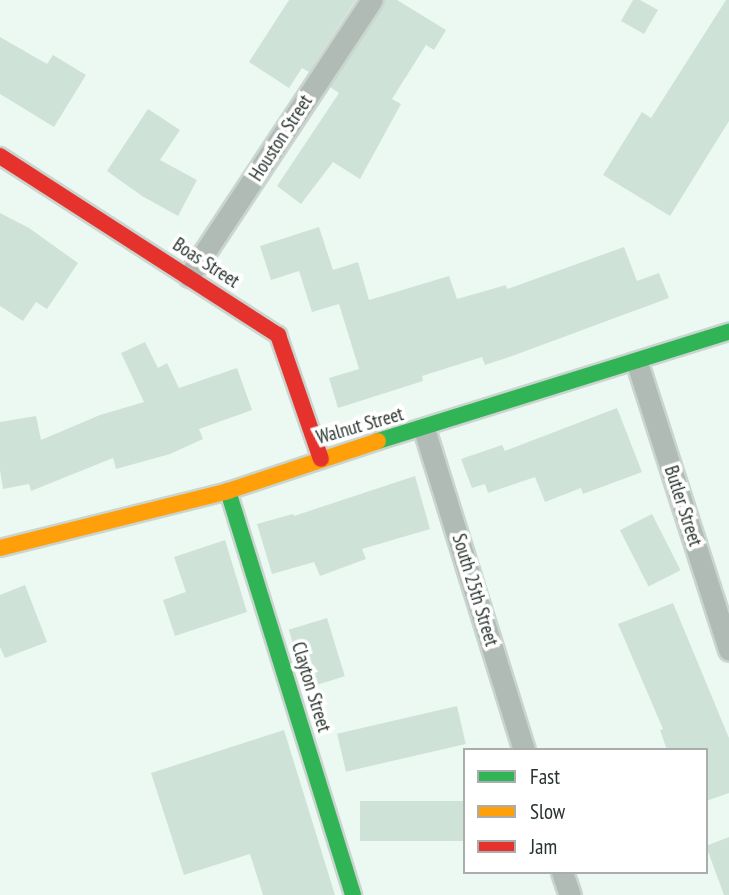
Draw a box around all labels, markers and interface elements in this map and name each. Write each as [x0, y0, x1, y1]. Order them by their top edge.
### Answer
street label: Houston Street [245, 91, 317, 185]
street label: Boas Street [169, 233, 243, 293]
street label: Walnut Street [314, 403, 406, 449]
street label: Butler Street [659, 463, 707, 549]
street label: South 25th Street [447, 531, 503, 649]
street label: Clayton Street [287, 639, 335, 735]
legend [463, 748, 708, 874]
text: Fast [530, 763, 560, 790]
text: Slow [530, 798, 565, 825]
text: Jam [530, 833, 557, 860]

